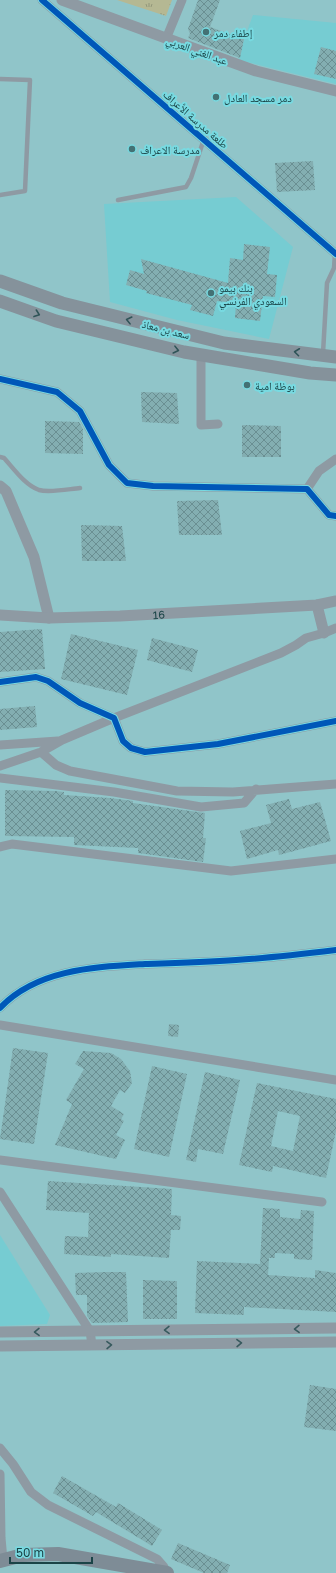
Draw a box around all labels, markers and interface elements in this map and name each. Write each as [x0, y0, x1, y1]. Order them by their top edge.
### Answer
place label: إطفاء دمر [213, 26, 253, 40]
marker: إطفاء دمر [201, 27, 211, 37]
street label: عبد الغني العربي [164, 33, 230, 70]
street label: طلعة مدرسة الأعراف [161, 87, 231, 151]
place label: دمر مسجد العادل [224, 91, 292, 105]
marker: دمر مسجد العادل [211, 92, 221, 102]
place label: مدرسة الاعراف [140, 143, 200, 156]
marker: مدرسة الاعراف [127, 144, 137, 154]
place label: بنك بيمو السعودي الفرنسي [219, 281, 287, 309]
marker: بنك بيمو السعودي الفرنسي [206, 288, 216, 298]
one-way arrow [33, 310, 40, 318]
one-way arrow [125, 316, 132, 324]
street label: سعد بن معاذ [140, 317, 191, 342]
one-way arrow [173, 346, 179, 354]
one-way arrow [294, 348, 300, 357]
place label: بوظة امية [255, 379, 295, 392]
marker: بوظة امية [242, 380, 252, 390]
street label: 16 [152, 607, 166, 621]
one-way arrow [294, 1324, 300, 1333]
one-way arrow [164, 1326, 170, 1334]
one-way arrow [34, 1328, 40, 1336]
one-way arrow [236, 1339, 242, 1348]
one-way arrow [106, 1341, 112, 1349]
scale bar [10, 1539, 92, 1565]
text: 50 m [16, 1545, 44, 1560]

